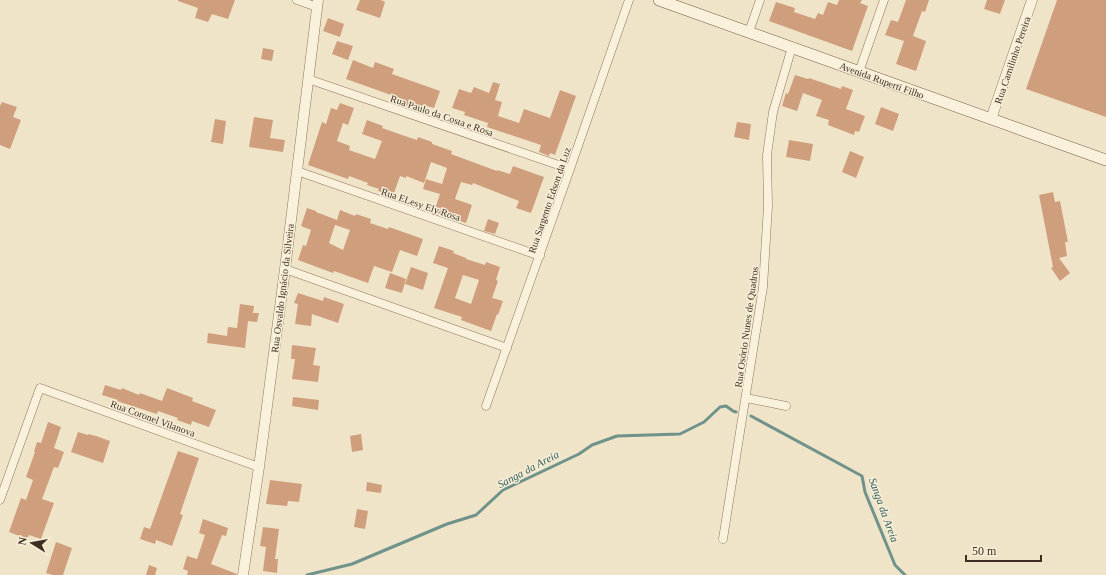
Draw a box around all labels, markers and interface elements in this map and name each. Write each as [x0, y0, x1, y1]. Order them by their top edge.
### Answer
street label: Rua Camilinho Pereira [992, 15, 1033, 105]
street label: Avenida Ruperti Filho [838, 60, 926, 101]
street label: Rua Paulo da Costa e Rosa [389, 93, 495, 138]
street label: Rua Sargento Edson da Luz [526, 145, 573, 255]
street label: Rua ELesy Ely Rosa [380, 186, 462, 223]
street label: Rua Osvaldo Ignácio da Silveira [269, 222, 296, 353]
street label: Rua Osório Nunes de Quadros [733, 266, 760, 388]
street label: Rua Coronel Vilanova [109, 398, 197, 439]
water label: Sanga da Areia [495, 448, 561, 490]
water label: Sanga da Areia [867, 476, 901, 544]
north arrow [12, 523, 52, 563]
text: N [16, 536, 29, 546]
scale bar [966, 537, 1041, 563]
text: 50 m [972, 544, 997, 558]

